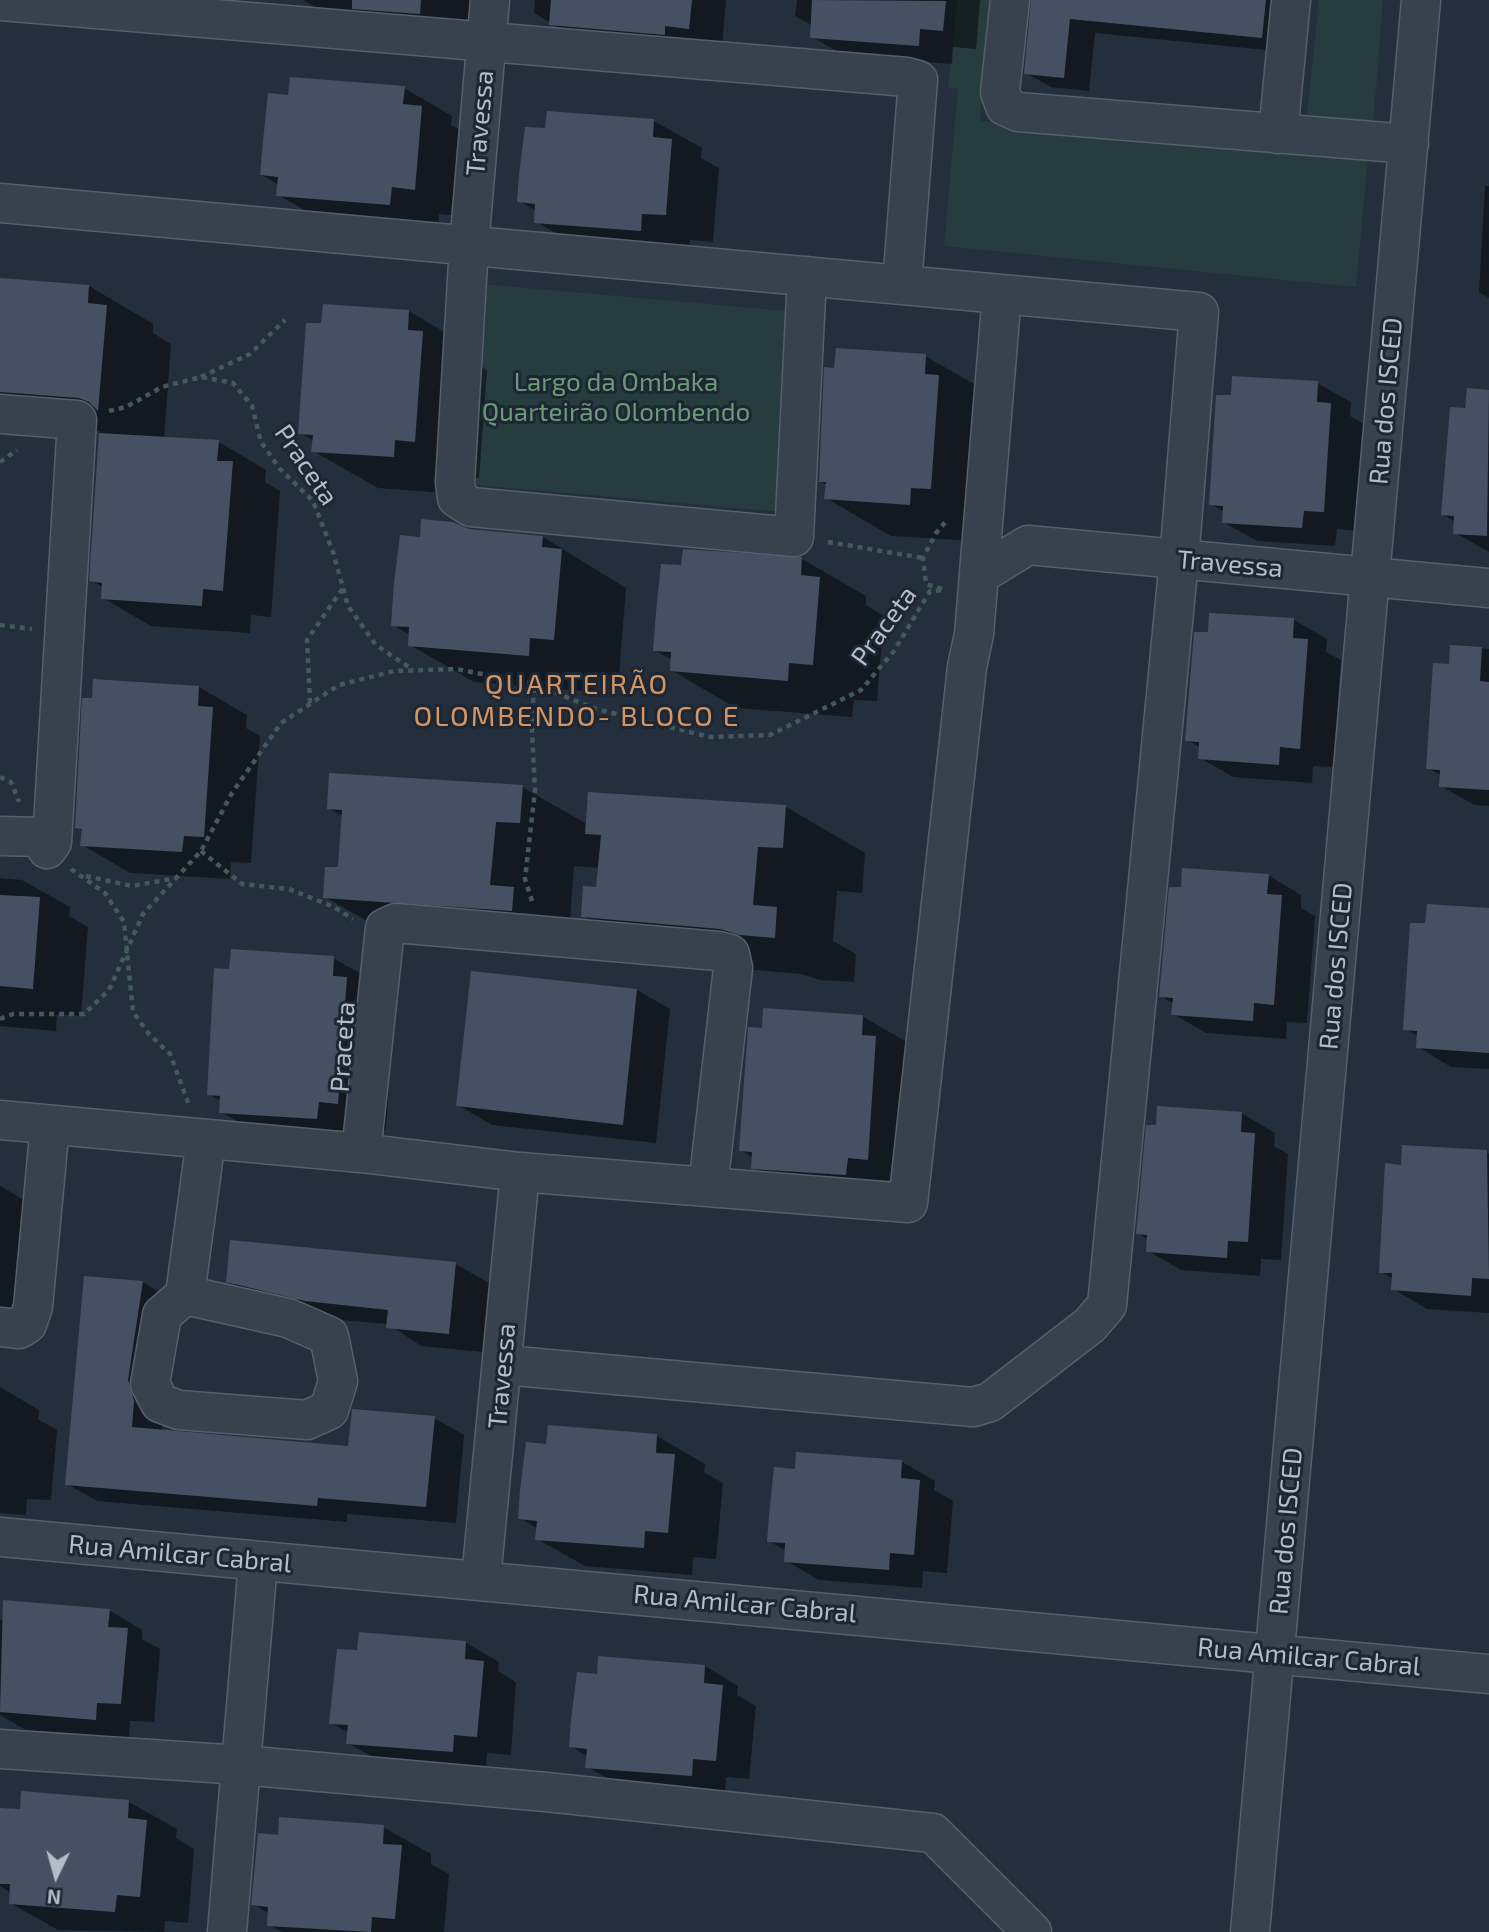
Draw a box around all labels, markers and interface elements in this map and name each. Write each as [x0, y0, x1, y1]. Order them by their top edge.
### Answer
street label: Travessa [460, 69, 500, 177]
street label: Rua dos ISCED [1363, 316, 1409, 486]
park label: Largo da Ombaka Quarteirão Olombendo [482, 366, 750, 428]
street label: Praceta [268, 419, 344, 511]
street label: Travessa [1176, 544, 1284, 584]
street label: Praceta [845, 580, 923, 672]
district label: QUARTEIRÃO OLOMBENDO- BLOCO E [416, 668, 738, 734]
street label: Rua dos ISCED [1313, 881, 1359, 1051]
street label: Praceta [324, 1001, 362, 1093]
street label: Travessa [482, 1322, 522, 1430]
street label: Rua dos ISCED [1263, 1446, 1309, 1616]
street label: Rua Amilcar Cabral [67, 1529, 293, 1579]
street label: Rua Amilcar Cabral [632, 1579, 858, 1629]
street label: Rua Amilcar Cabral [1196, 1632, 1422, 1682]
north arrow [21, 1841, 91, 1911]
text: N [46, 1885, 62, 1909]

